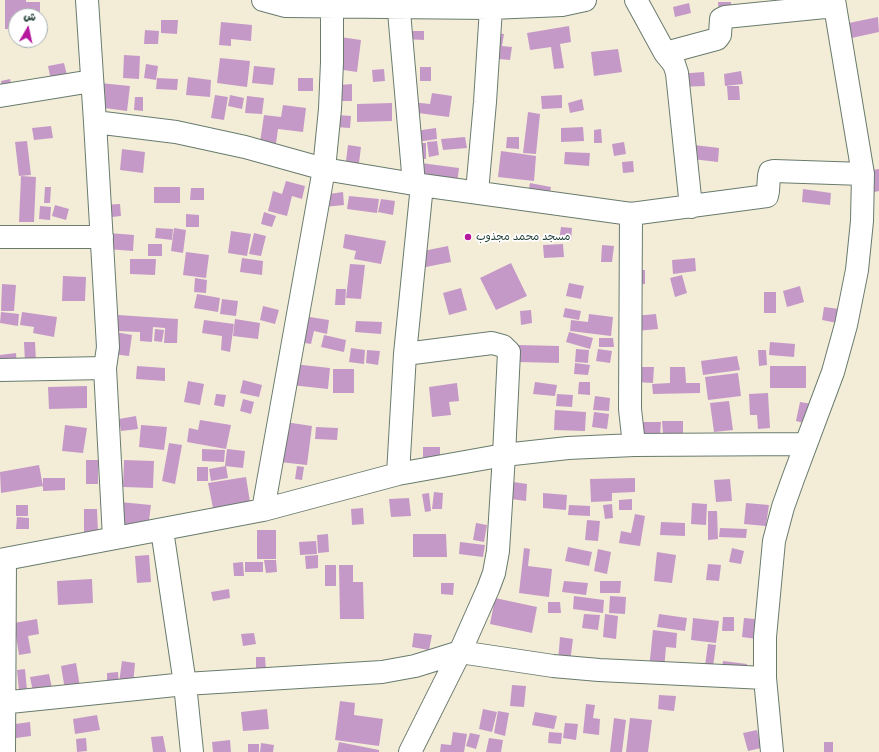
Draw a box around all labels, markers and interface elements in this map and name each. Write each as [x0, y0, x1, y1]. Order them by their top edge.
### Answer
text: ش [22, 6, 37, 27]
north arrow [8, 8, 48, 48]
place label: مسجد محمد مجذوب [476, 230, 570, 244]
marker: مسجد محمد مجذوب [463, 232, 473, 242]

